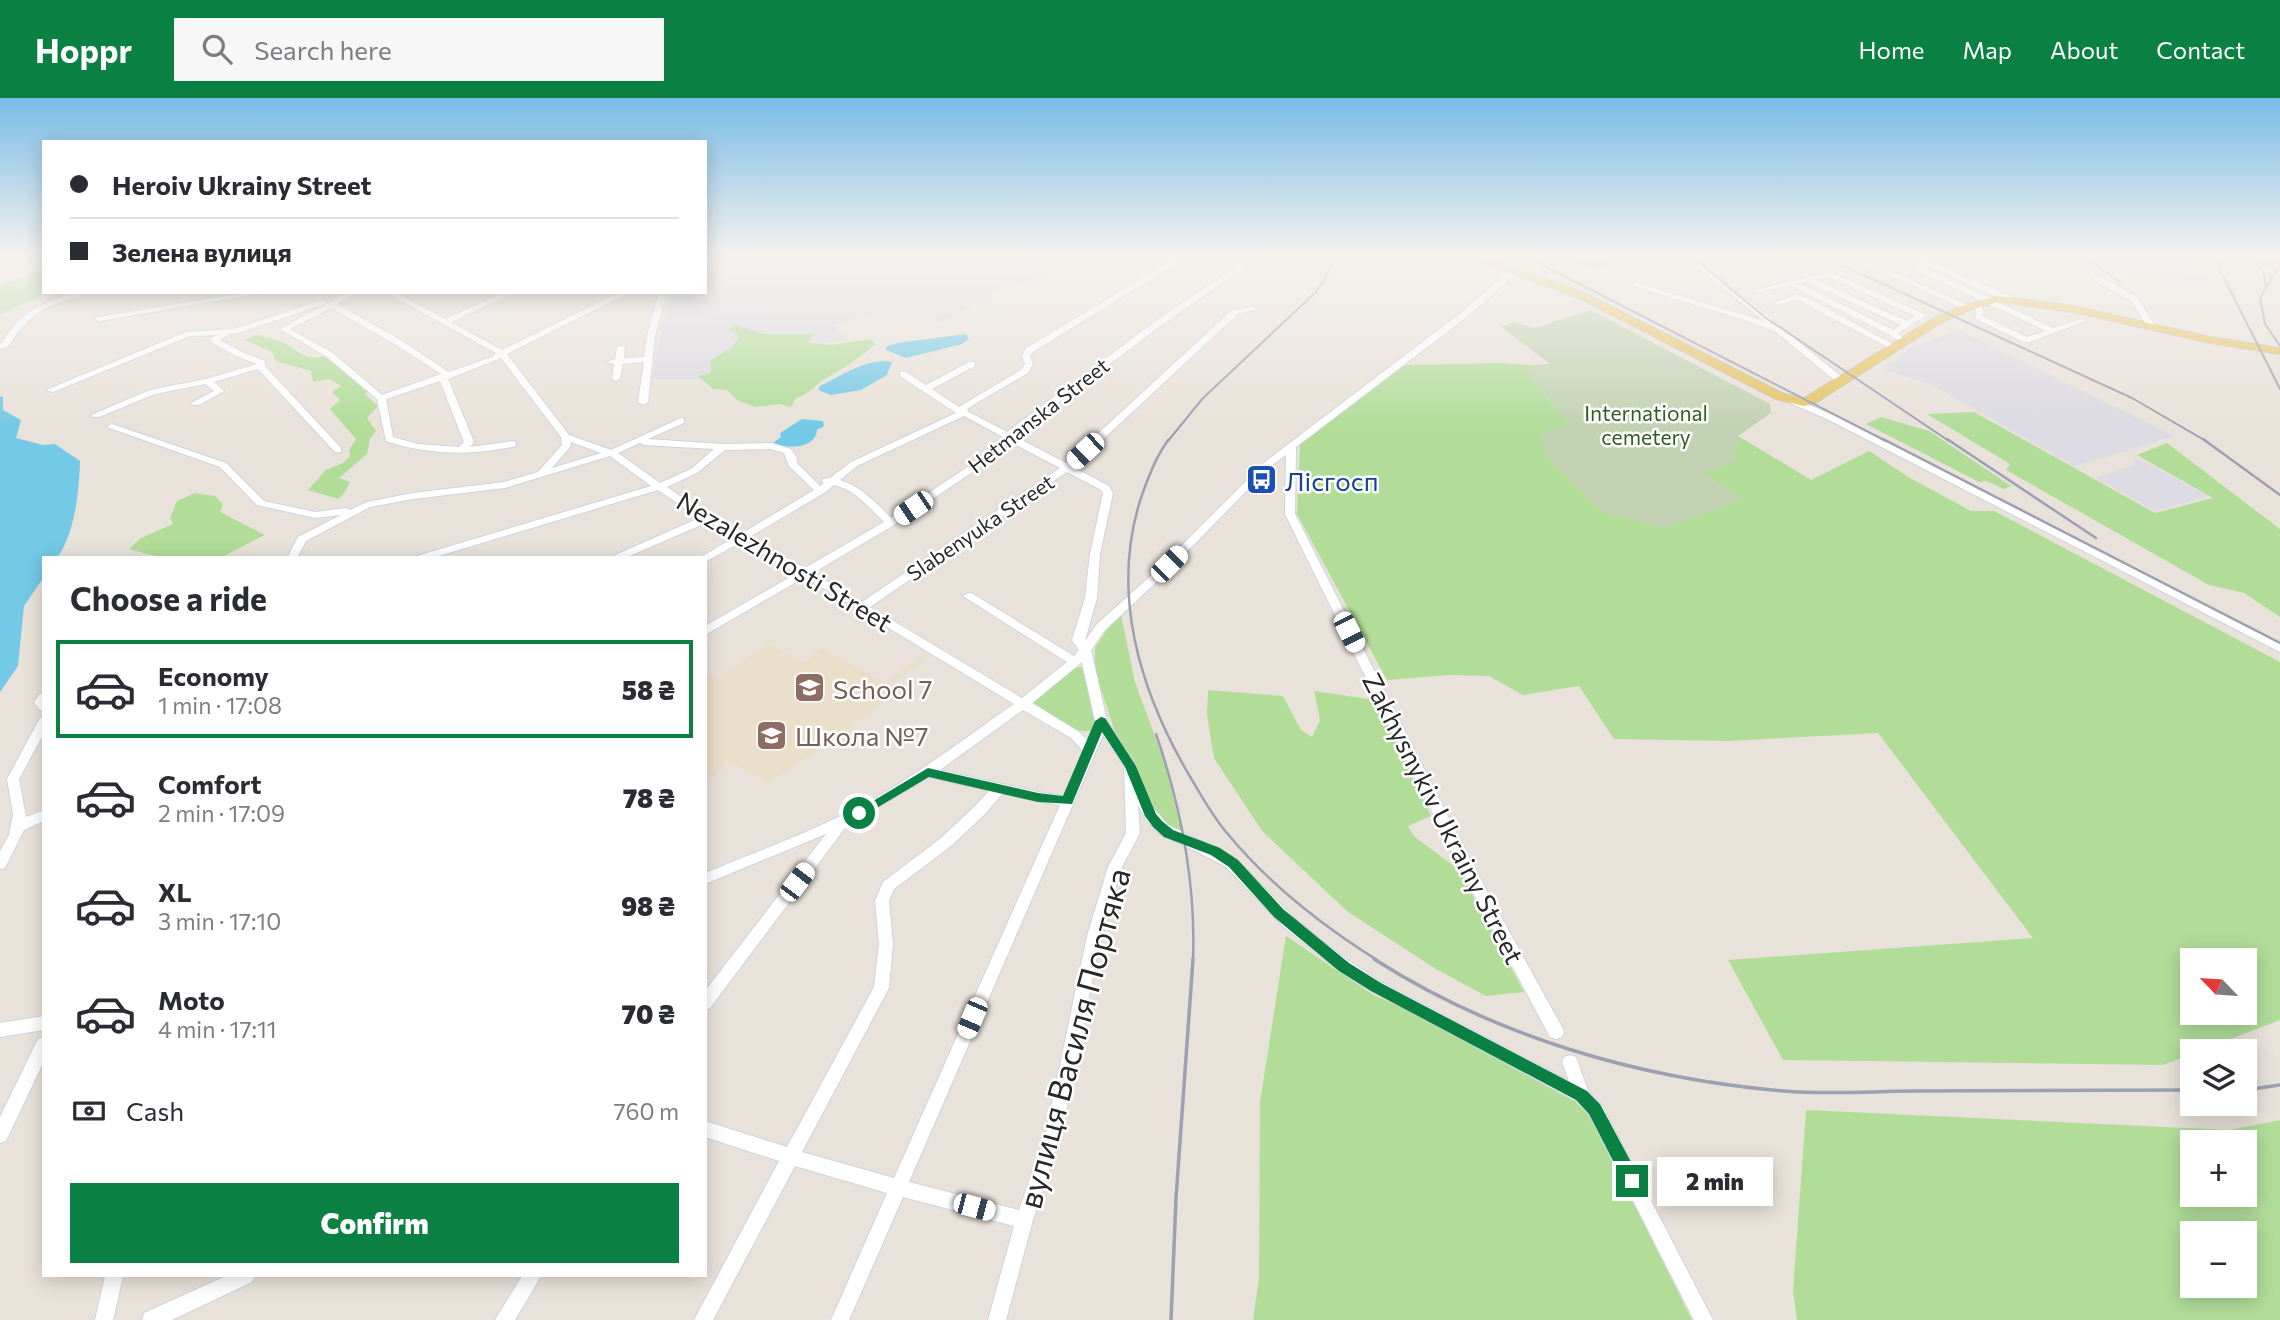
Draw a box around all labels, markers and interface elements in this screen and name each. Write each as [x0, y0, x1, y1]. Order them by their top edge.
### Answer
search box [174, 18, 664, 81]
text: Hoppr [35, 29, 132, 70]
icon: search [198, 30, 236, 68]
text: Search here [254, 34, 392, 65]
text: Home [1859, 35, 1925, 64]
text: Map [1963, 35, 2012, 64]
text: About [2050, 35, 2118, 64]
text: Contact [2156, 35, 2245, 64]
text: Heroiv Ukrainy Street [112, 169, 372, 200]
text: Зелена вулиця [112, 236, 292, 267]
street label: Hetmanska Street [963, 352, 1113, 478]
park label: International cemetery [1584, 400, 1708, 449]
car [1063, 429, 1108, 473]
bus stop icon: Лісгосп [1245, 463, 1279, 497]
place label: Лісгосп [1285, 465, 1379, 496]
street label: Slabenyuka Street [902, 468, 1058, 586]
street label: Nezalezhnosti Street [672, 484, 898, 638]
car [890, 488, 937, 528]
car [1147, 542, 1192, 586]
text: Choose a ride [70, 578, 267, 618]
car [1331, 609, 1368, 655]
icon: car [74, 658, 137, 721]
text: Economy [158, 660, 269, 691]
street label: Zakhysnykiv Ukrainy Street [1357, 667, 1531, 969]
school or university icon: School 7 [793, 671, 827, 705]
place label: School 7 [833, 673, 932, 704]
text: 58 ₴ [622, 674, 675, 705]
text: 1 min · 17:08 [158, 691, 282, 719]
school or university icon: Школа №7 [755, 718, 789, 752]
place label: Школа №7 [795, 720, 929, 751]
icon: car [74, 766, 137, 829]
text: Comfort [158, 768, 261, 799]
text: 78 ₴ [623, 782, 675, 813]
route start [843, 797, 875, 829]
text: 2 min · 17:09 [158, 799, 285, 827]
car [776, 859, 819, 905]
street label: вулиця Василя Портяка [1008, 863, 1138, 1213]
icon: car [74, 874, 137, 937]
text: XL [158, 876, 192, 907]
text: 98 ₴ [621, 890, 675, 921]
text: 3 min · 17:10 [158, 907, 281, 935]
north arrow [2180, 948, 2258, 1026]
map controls [2180, 948, 2257, 1298]
icon: car [74, 982, 137, 1045]
text: Moto [158, 984, 225, 1015]
car [955, 995, 990, 1041]
text: 70 ₴ [622, 998, 675, 1029]
text: 4 min · 17:11 [158, 1015, 277, 1043]
button: layers [2180, 1039, 2257, 1116]
icon: cash [70, 1092, 108, 1130]
text: Cash [126, 1095, 184, 1126]
text: 760 m [613, 1097, 679, 1125]
button: + [2180, 1130, 2257, 1207]
callout: 2 min [1656, 1156, 1772, 1206]
route end [1616, 1165, 1648, 1197]
text: 2 min [1686, 1167, 1744, 1195]
button: Confirm [70, 1183, 679, 1263]
car [951, 1191, 998, 1223]
button: − [2180, 1221, 2257, 1298]

